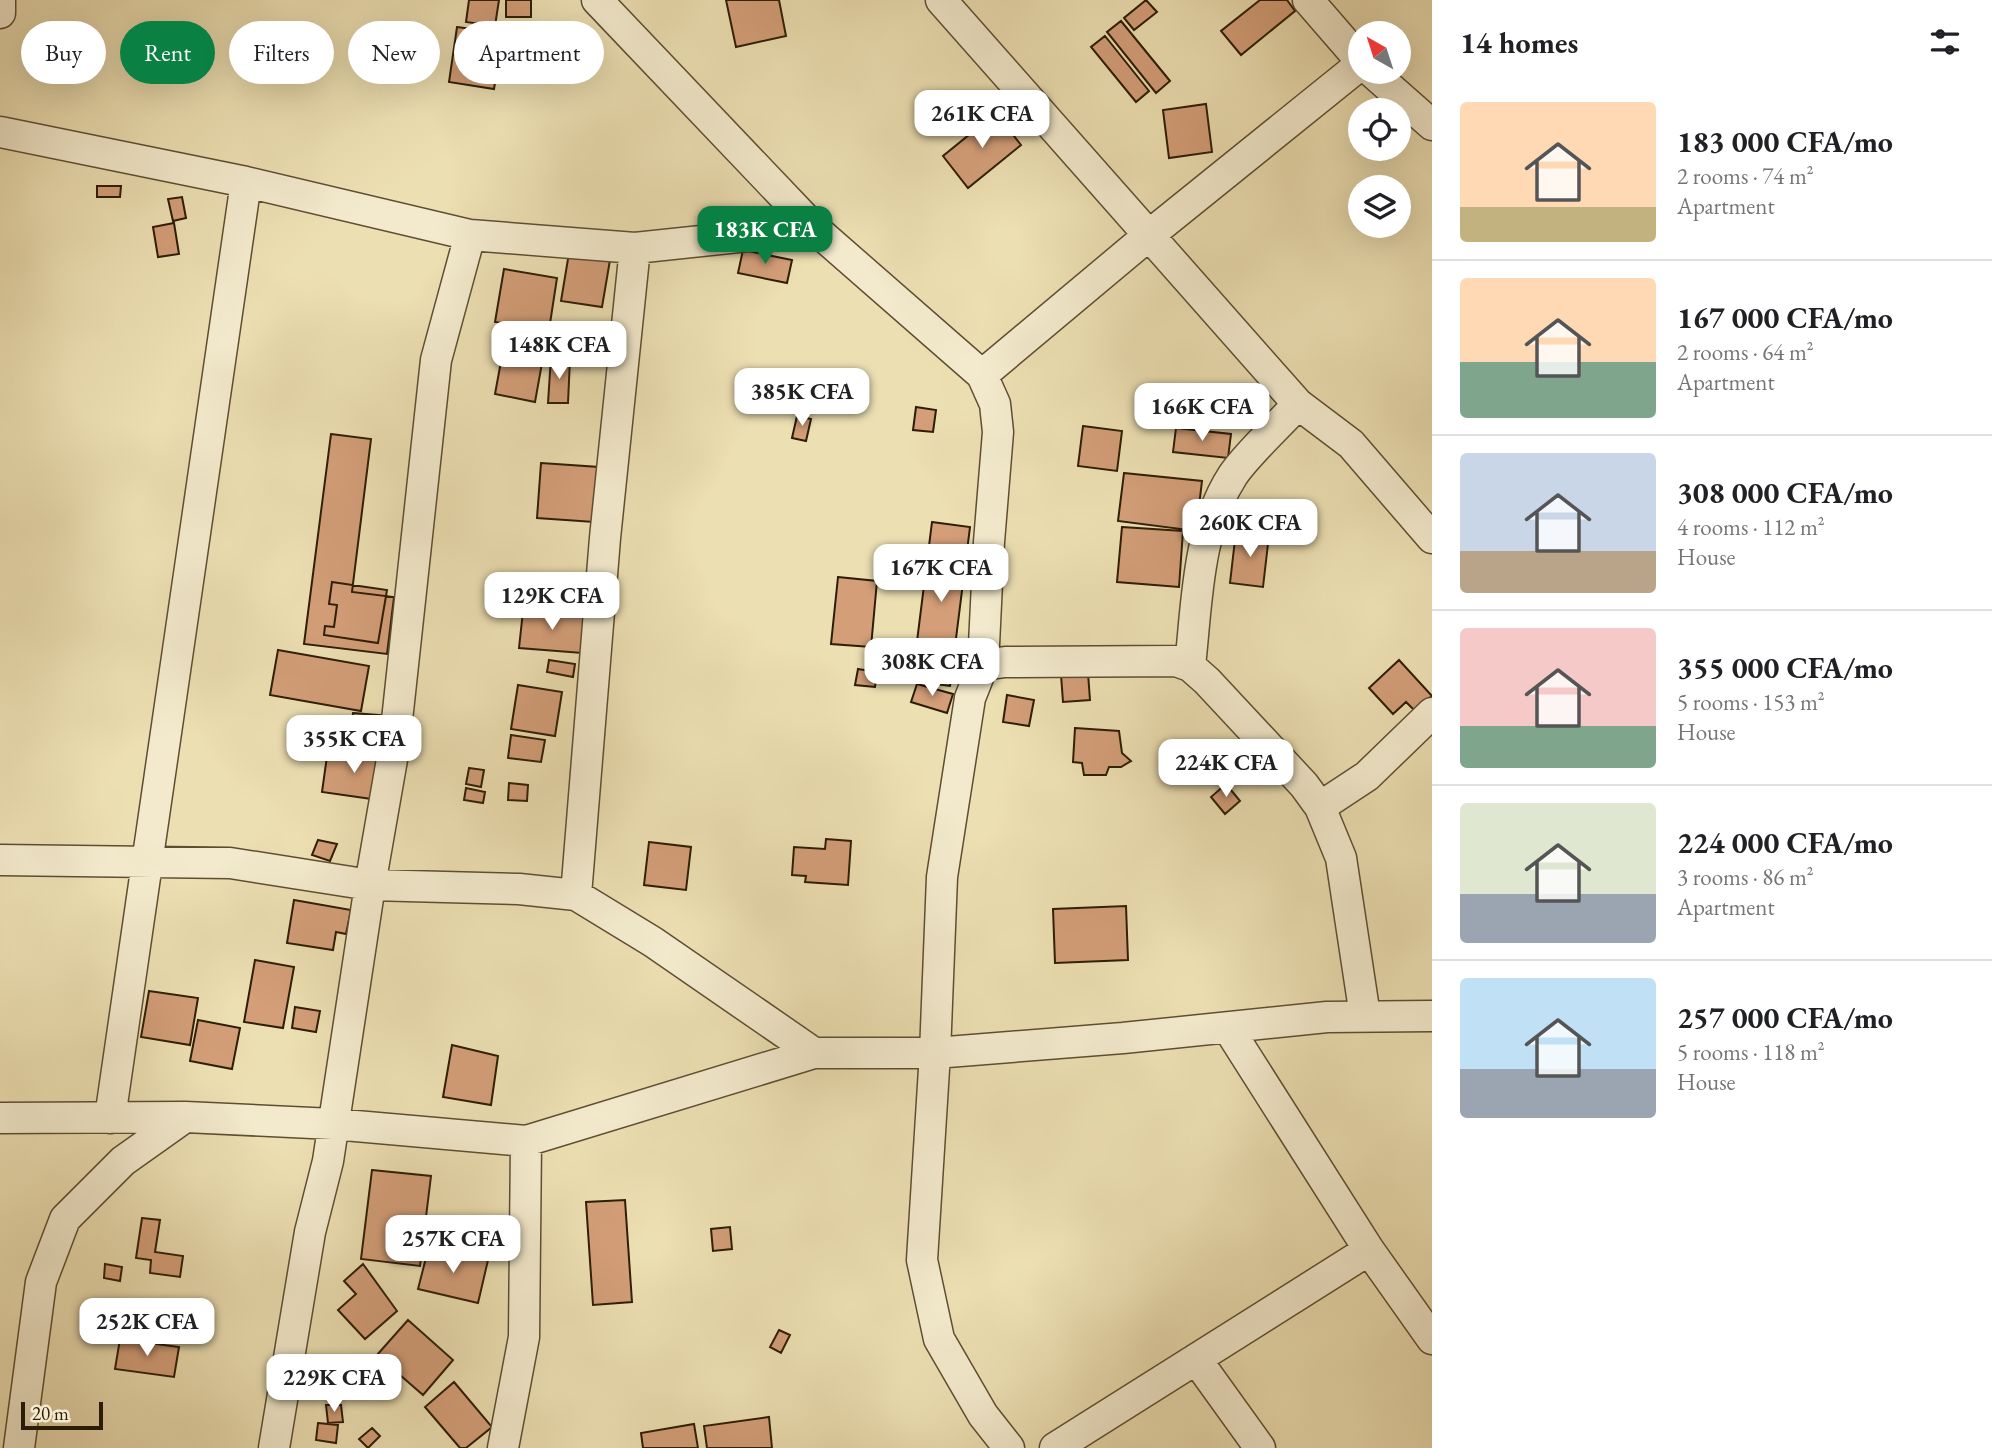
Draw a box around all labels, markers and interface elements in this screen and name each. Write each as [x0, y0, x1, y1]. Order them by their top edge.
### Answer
chip: Buy [21, 21, 106, 84]
chip: Rent [120, 21, 215, 84]
chip: Filters [229, 21, 334, 84]
chip: New [348, 21, 440, 84]
chip: Apartment [454, 21, 604, 84]
north arrow [1348, 21, 1410, 84]
map controls [1348, 21, 1411, 238]
text: 14 homes [1460, 23, 1578, 62]
icon: filters [1926, 23, 1964, 61]
pin: 261K CFA [910, 90, 1054, 150]
text: 261K CFA [930, 98, 1034, 128]
button: locate [1348, 98, 1411, 161]
text: 183 000 CFA/mo [1677, 122, 1893, 161]
icon: home [1516, 130, 1600, 214]
text: 2 rooms · 74 m² [1677, 161, 1814, 191]
button: layers [1348, 175, 1411, 238]
text: Apartment [1677, 191, 1775, 221]
pin: 183K CFA [693, 206, 837, 266]
text: 183K CFA [713, 214, 817, 244]
text: 167 000 CFA/mo [1677, 298, 1893, 337]
icon: home [1516, 306, 1600, 390]
pin: 148K CFA [487, 322, 631, 381]
text: 148K CFA [507, 329, 611, 359]
text: 2 rooms · 64 m² [1677, 337, 1814, 367]
text: Apartment [1677, 367, 1775, 397]
pin: 385K CFA [730, 368, 874, 428]
text: 385K CFA [750, 376, 854, 406]
pin: 166K CFA [1130, 384, 1274, 443]
text: 166K CFA [1150, 391, 1254, 421]
text: 308 000 CFA/mo [1677, 473, 1893, 512]
icon: home [1516, 481, 1600, 565]
pin: 260K CFA [1178, 500, 1322, 559]
text: 260K CFA [1198, 507, 1302, 537]
text: 4 rooms · 112 m² [1677, 512, 1825, 542]
text: House [1677, 542, 1736, 572]
pin: 167K CFA [869, 544, 1013, 604]
text: 167K CFA [889, 552, 993, 582]
pin: 129K CFA [480, 572, 624, 632]
text: 129K CFA [500, 580, 604, 610]
pin: 308K CFA [860, 638, 1004, 698]
text: 308K CFA [880, 646, 984, 676]
text: 355 000 CFA/mo [1677, 648, 1893, 687]
icon: home [1516, 656, 1600, 740]
text: 5 rooms · 153 m² [1677, 687, 1825, 717]
pin: 355K CFA [282, 716, 426, 775]
text: House [1677, 717, 1736, 747]
text: 355K CFA [302, 723, 406, 753]
pin: 224K CFA [1154, 740, 1298, 799]
text: 224K CFA [1174, 747, 1278, 777]
text: 224 000 CFA/mo [1677, 823, 1893, 862]
icon: home [1516, 831, 1600, 915]
text: 3 rooms · 86 m² [1677, 862, 1814, 892]
text: Apartment [1677, 892, 1775, 922]
text: 257 000 CFA/mo [1677, 998, 1893, 1037]
icon: home [1516, 1006, 1600, 1090]
text: 5 rooms · 118 m² [1677, 1037, 1825, 1067]
text: House [1677, 1067, 1736, 1097]
pin: 257K CFA [381, 1216, 525, 1275]
text: 257K CFA [401, 1223, 505, 1253]
pin: 252K CFA [75, 1298, 219, 1358]
text: 252K CFA [95, 1306, 199, 1336]
pin: 229K CFA [262, 1354, 406, 1414]
text: 229K CFA [282, 1362, 386, 1392]
scale bar [21, 1399, 103, 1431]
text: 20 m [32, 1401, 69, 1426]

